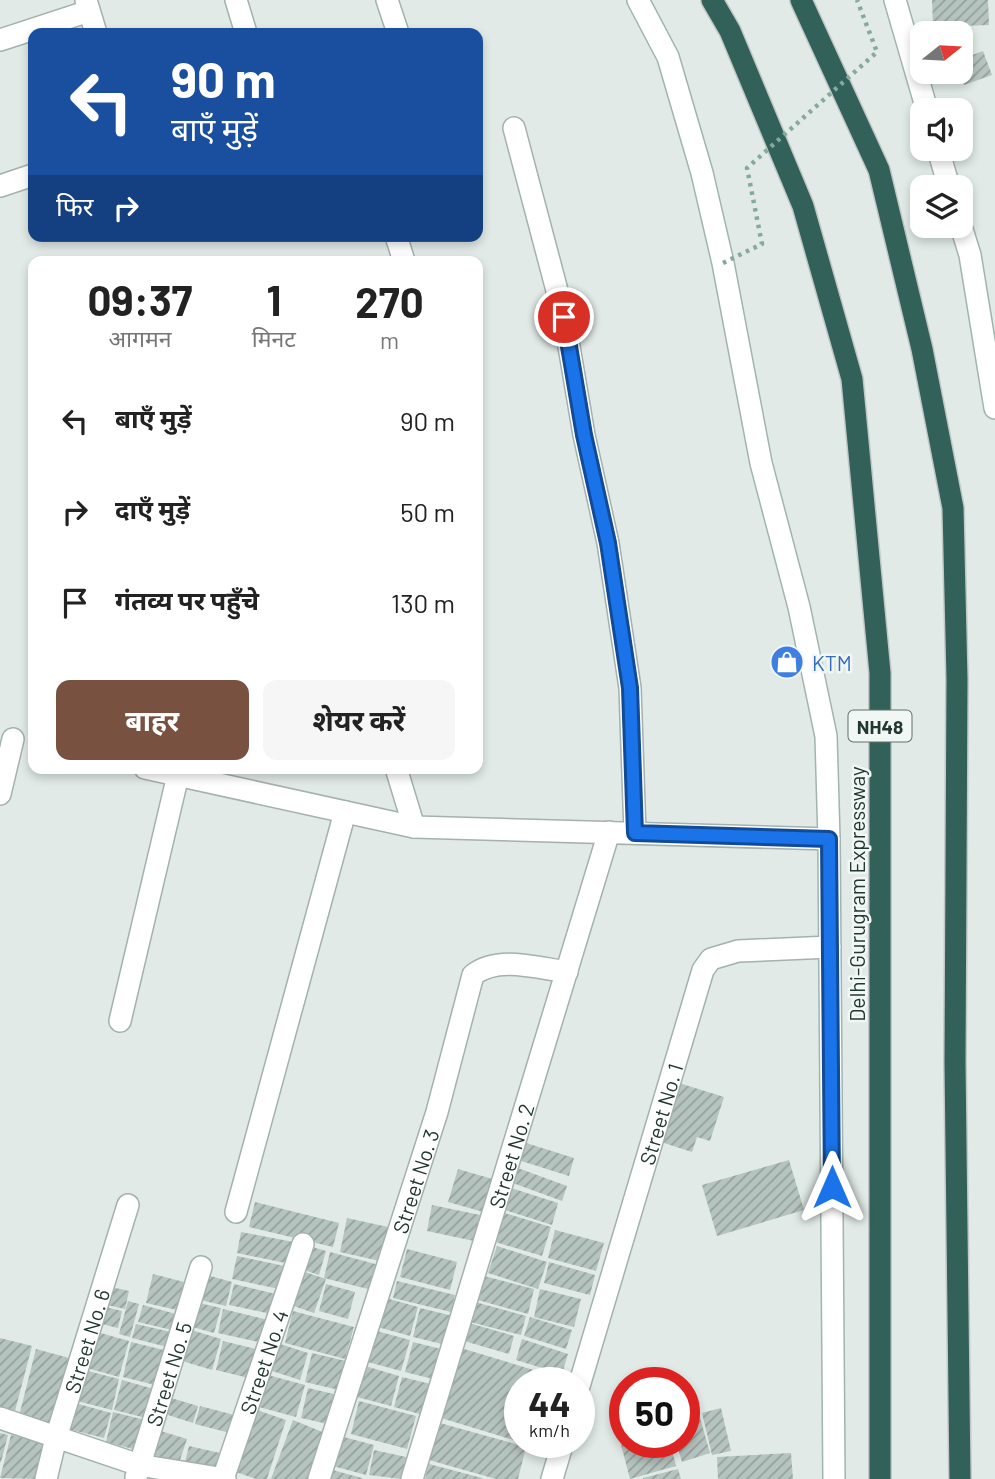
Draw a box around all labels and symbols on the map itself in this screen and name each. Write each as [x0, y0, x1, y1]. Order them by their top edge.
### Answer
north arrow [910, 21, 973, 84]
pin [534, 287, 594, 347]
shop icon: KTM [768, 643, 806, 681]
place label: KTM [812, 650, 852, 675]
road number: NH48 [848, 710, 912, 741]
street label: Delhi-Gurugram Expressway [844, 766, 869, 1022]
street label: Street No. 1 [633, 1060, 687, 1167]
street label: Street No. 2 [483, 1100, 538, 1211]
street label: Street No. 3 [386, 1126, 443, 1236]
position arrow [795, 1150, 869, 1224]
street label: Street No. 6 [58, 1285, 114, 1396]
street label: Street No. 4 [234, 1306, 292, 1417]
street label: Street No. 5 [140, 1319, 196, 1429]
speed limit sign: 50 [609, 1367, 700, 1458]

